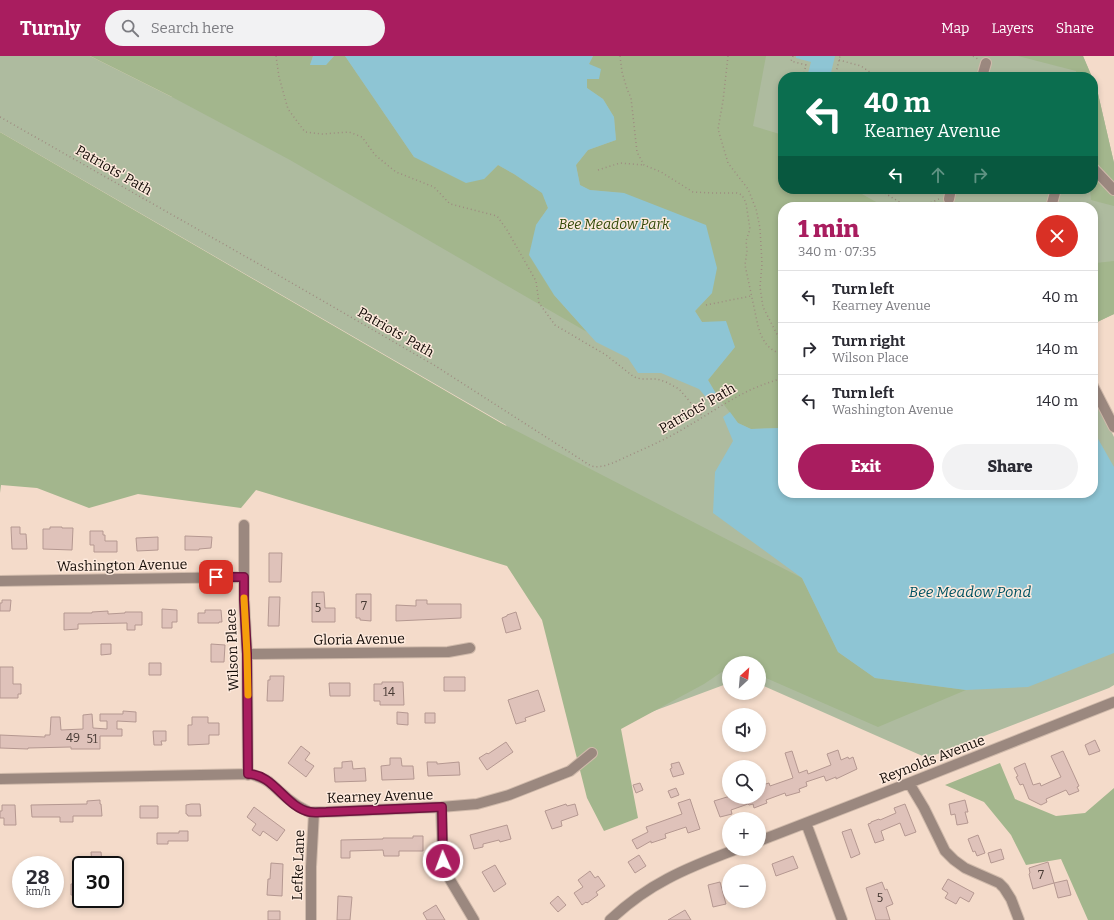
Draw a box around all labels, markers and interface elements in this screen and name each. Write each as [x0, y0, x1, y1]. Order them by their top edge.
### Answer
search box [105, 10, 385, 46]
text: Turnly [20, 17, 81, 40]
icon: search [119, 17, 141, 39]
text: Search here [151, 19, 234, 37]
text: Map [941, 20, 969, 37]
text: Layers [991, 20, 1034, 37]
text: Share [1056, 20, 1094, 37]
text: 40 m [864, 86, 931, 119]
icon: left [798, 88, 850, 140]
text: Kearney Avenue [864, 120, 1001, 142]
street label: Patriots' Path [73, 142, 155, 199]
icon: left [885, 164, 907, 186]
icon: ahead [927, 164, 949, 186]
icon: right [969, 164, 991, 186]
text: 1 min [798, 215, 859, 243]
button: close [1036, 215, 1078, 257]
park label: Bee Meadow Park [558, 216, 670, 233]
text: 340 m · 07:35 [798, 244, 876, 259]
text: Turn left [832, 280, 894, 298]
icon: left [798, 286, 820, 308]
text: 40 m [1042, 288, 1078, 306]
text: Kearney Avenue [832, 298, 931, 313]
street label: Patriots' Path [355, 304, 437, 361]
text: Turn right [832, 332, 905, 350]
icon: right [798, 338, 820, 360]
text: 140 m [1036, 340, 1078, 358]
text: Wilson Place [832, 350, 909, 365]
street label: Patriots' Path [656, 380, 739, 437]
text: Turn left [832, 384, 894, 402]
icon: left [798, 390, 820, 412]
text: 140 m [1036, 392, 1078, 410]
text: Washington Avenue [832, 402, 953, 417]
button: Exit [798, 444, 934, 490]
button: Share [942, 444, 1078, 490]
street label: Washington Avenue [56, 556, 188, 575]
pin [199, 560, 233, 594]
icon: arrive [205, 566, 227, 588]
water label: Bee Meadow Pond [909, 583, 1031, 601]
house number: 7 [361, 599, 367, 613]
house number: 5 [315, 601, 321, 615]
street label: Wilson Place [223, 608, 242, 692]
street label: Gloria Avenue [313, 630, 405, 649]
north arrow [722, 656, 766, 700]
map controls [722, 656, 766, 908]
house number: 14 [383, 685, 395, 699]
button: sound [722, 708, 766, 752]
house number: 49 [66, 731, 80, 745]
house number: 51 [86, 732, 98, 746]
street label: Reynolds Avenue [877, 732, 987, 787]
button: search [722, 760, 766, 804]
street label: Kearney Avenue [327, 786, 433, 807]
button: + [722, 812, 766, 856]
street label: Lefke Lane [289, 829, 308, 901]
position arrow [422, 840, 464, 882]
speed limit sign: 30 [72, 856, 124, 908]
button: − [722, 864, 766, 908]
text: 28 [26, 865, 50, 889]
house number: 7 [1038, 868, 1044, 882]
text: km/h [26, 886, 50, 898]
house number: 5 [877, 891, 883, 905]

